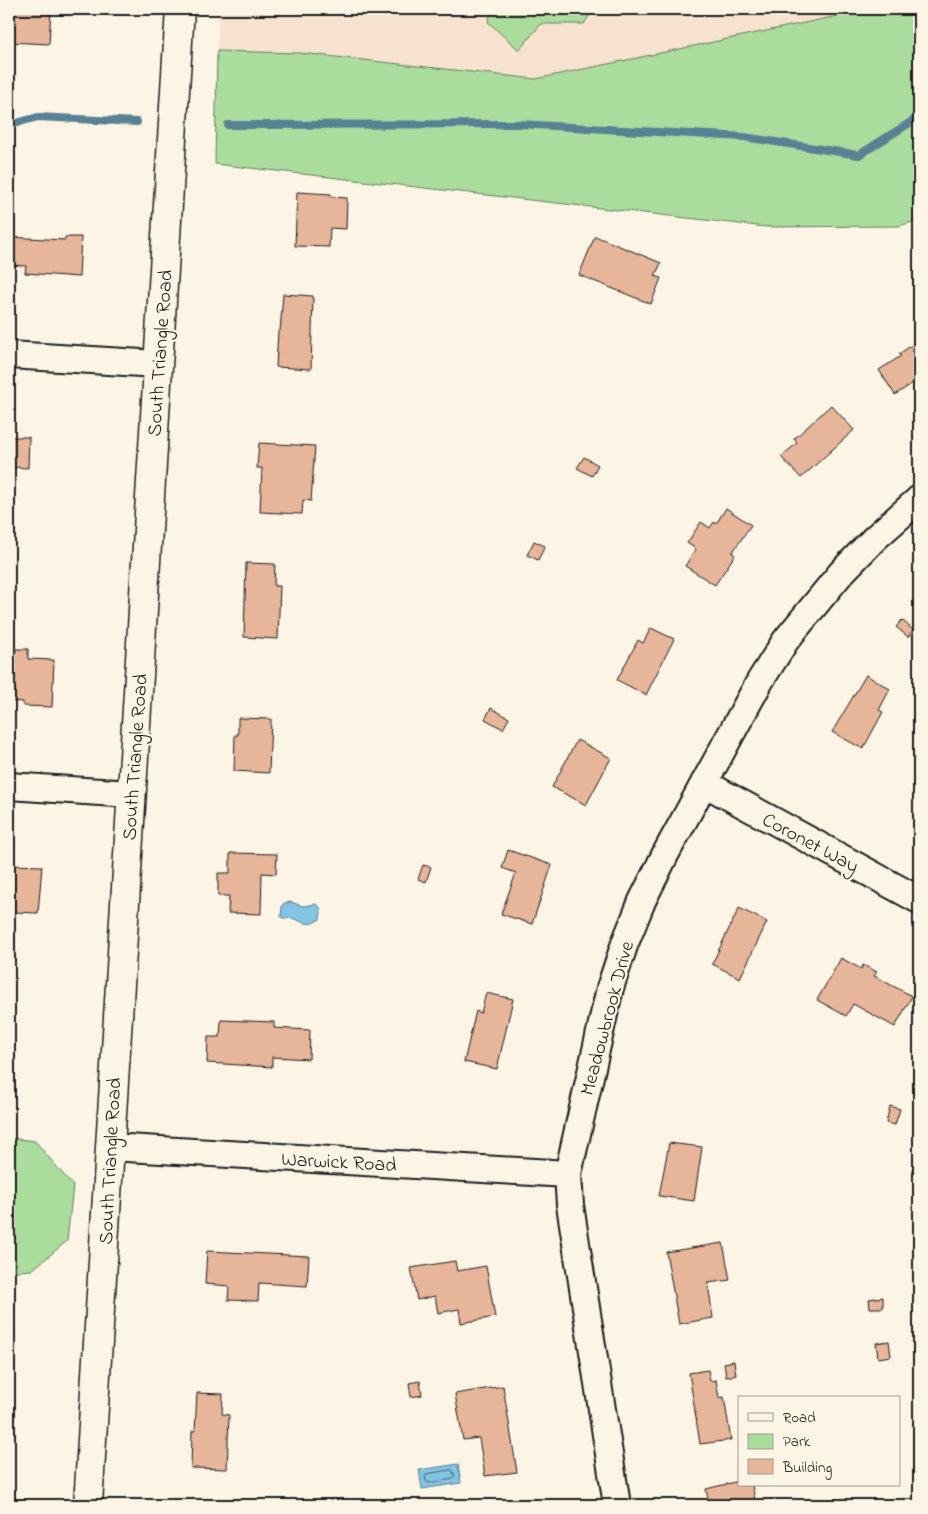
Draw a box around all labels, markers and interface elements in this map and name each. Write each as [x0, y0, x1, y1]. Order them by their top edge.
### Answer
street label: South Triangle Road [141, 269, 183, 437]
street label: South Triangle Road [116, 673, 158, 841]
street label: Coronet Way [756, 807, 863, 882]
street label: Meadowbrook Drive [574, 938, 643, 1099]
street label: South Triangle Road [93, 1077, 131, 1245]
street label: Warwick Road [281, 1146, 397, 1181]
legend [738, 1396, 900, 1486]
text: Road [783, 1407, 816, 1429]
text: Park [783, 1431, 811, 1453]
text: Building [782, 1457, 832, 1480]

